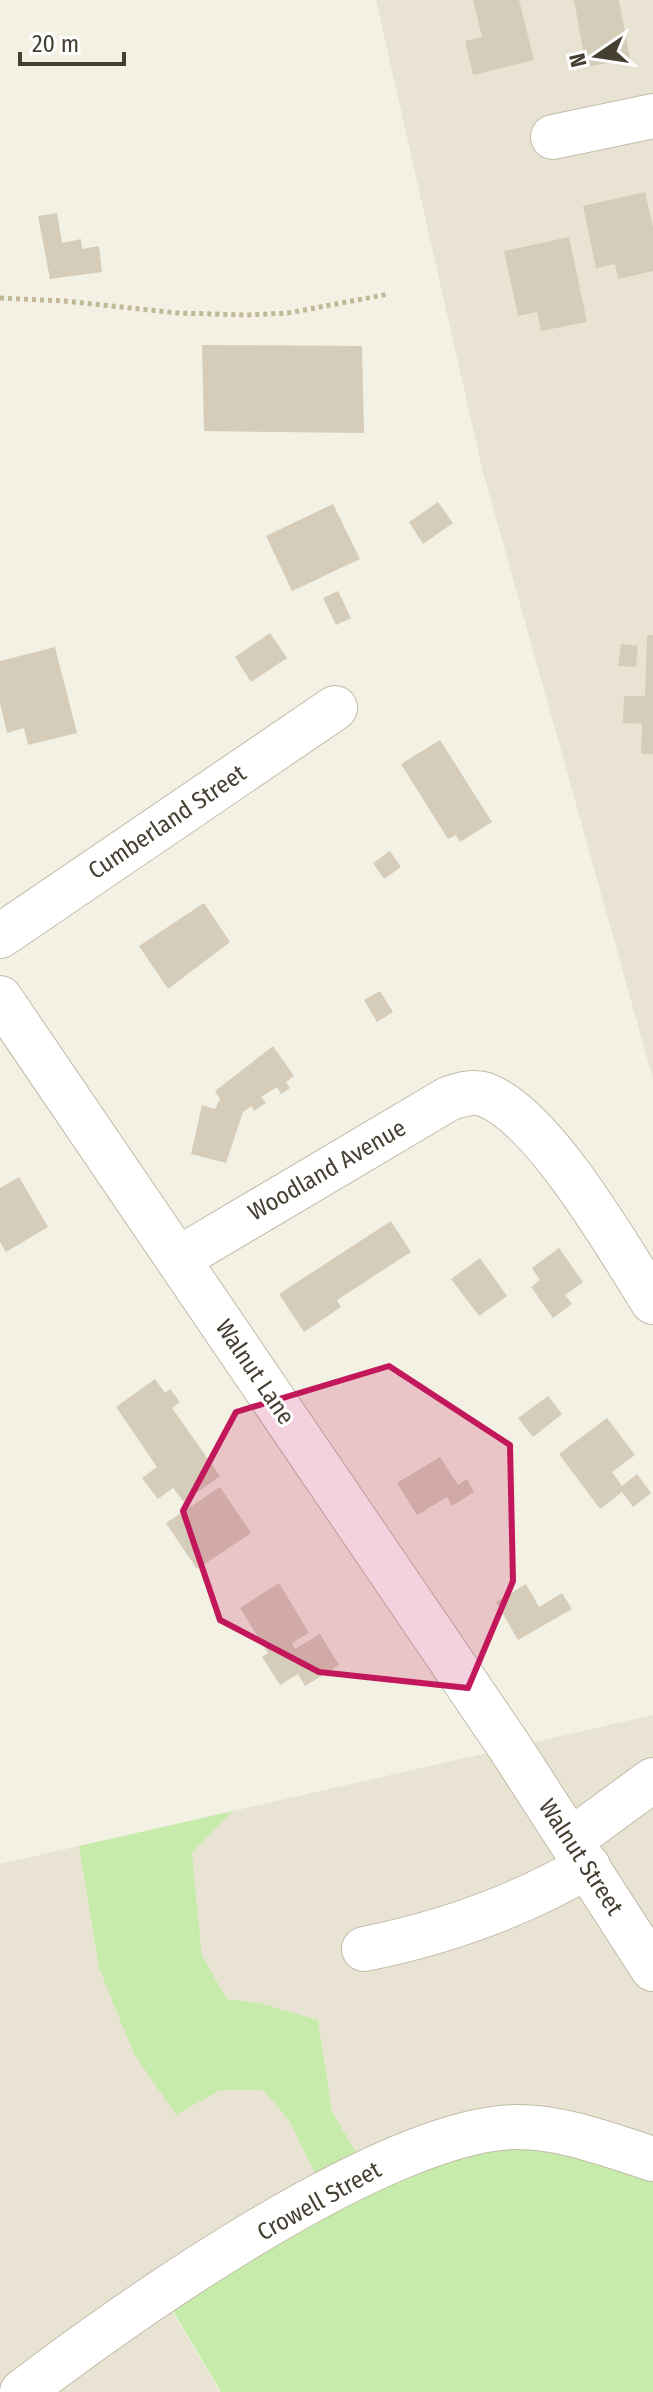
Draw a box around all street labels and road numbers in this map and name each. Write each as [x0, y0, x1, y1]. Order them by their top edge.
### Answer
street label: Cumberland Street [83, 759, 251, 885]
street label: Woodland Avenue [243, 1114, 411, 1226]
street label: Walnut Lane [210, 1314, 300, 1430]
street label: Walnut Street [533, 1794, 629, 1920]
street label: Crowell Street [252, 2155, 386, 2246]

